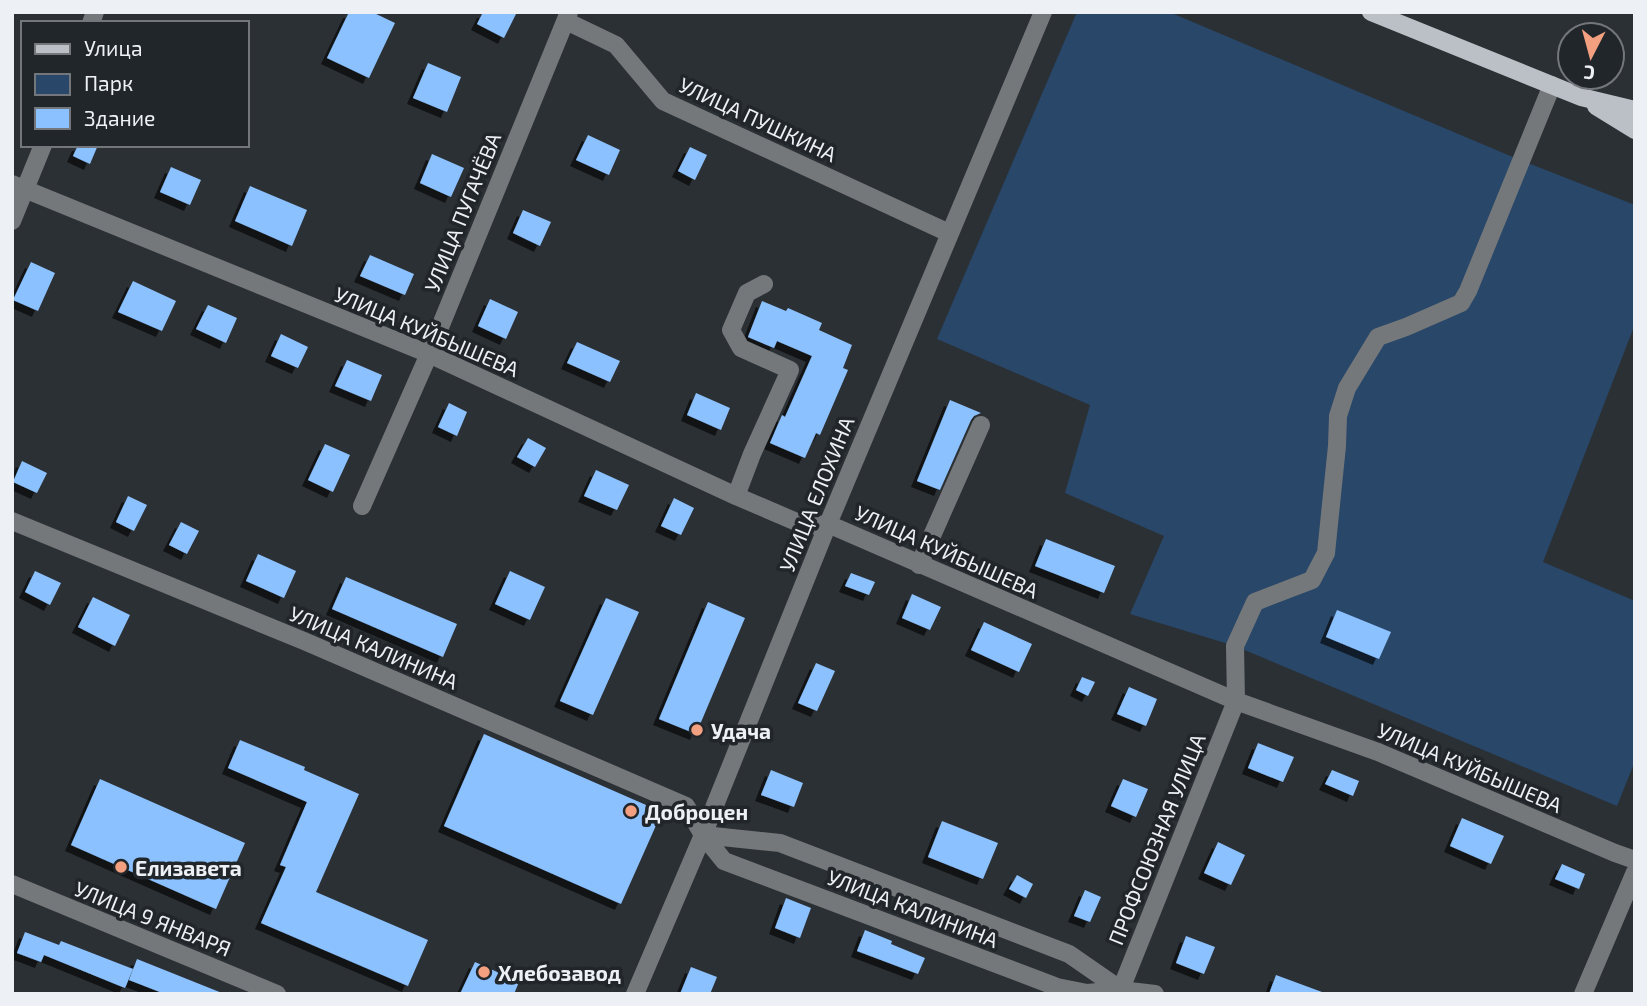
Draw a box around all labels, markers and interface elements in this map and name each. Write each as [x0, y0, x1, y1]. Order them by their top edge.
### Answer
legend [21, 21, 248, 147]
north arrow [1556, 21, 1626, 91]
text: Улица [84, 35, 143, 60]
text: С [1582, 61, 1596, 85]
text: Парк [84, 70, 133, 95]
street label: УЛИЦА ПУШКИНА [675, 72, 841, 166]
text: Здание [84, 105, 155, 130]
street label: УЛИЦА ПУГАЧЁВА [419, 129, 505, 295]
street label: УЛИЦА КУЙБЫШЕВА [331, 281, 523, 381]
street label: УЛИЦА ЕЛОХИНА [774, 413, 858, 575]
street label: УЛИЦА КУЙБЫШЕВА [851, 499, 1043, 603]
street label: УЛИЦА КАЛИНИНА [286, 600, 462, 694]
street label: УЛИЦА КУЙБЫШЕВА [1374, 717, 1566, 817]
place label: Удача [711, 718, 771, 743]
marker: Удача [689, 722, 705, 738]
street label: ПРОФСОЮЗНАЯ УЛИЦА [1102, 730, 1210, 948]
place label: Доброцен [645, 799, 748, 824]
marker: Доброцен [623, 803, 639, 819]
place label: Елизавета [135, 855, 242, 880]
marker: Елизавета [113, 859, 129, 875]
street label: УЛИЦА КАЛИНИНА [824, 864, 1002, 952]
street label: УЛИЦА 9 ЯНВАРЯ [71, 875, 235, 961]
place label: Хлебозавод [498, 960, 621, 985]
marker: Хлебозавод [476, 964, 492, 980]

